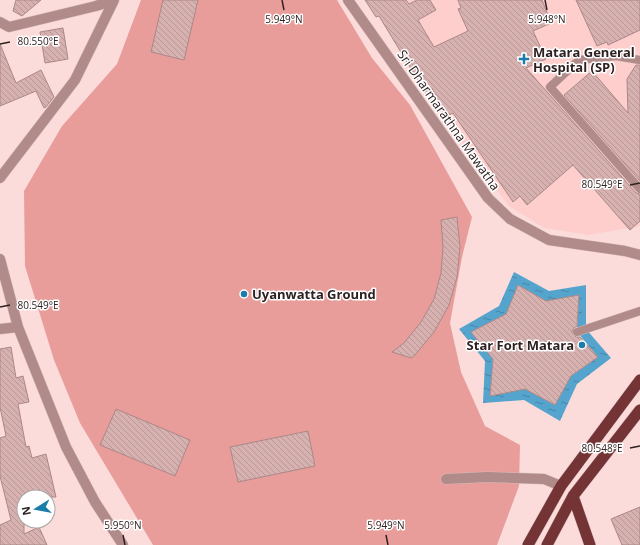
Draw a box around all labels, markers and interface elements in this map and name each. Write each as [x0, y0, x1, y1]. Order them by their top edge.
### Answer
text: 5.949°N [265, 12, 303, 26]
text: 5.948°N [528, 12, 566, 26]
text: 80.550°E [17, 34, 59, 48]
place label: Matara General Hospital (SP) [533, 43, 635, 76]
street label: Sri Dharmarathna Mawatha [393, 46, 505, 194]
marker: Matara General Hospital (SP) [518, 53, 530, 65]
text: 80.549°E [581, 177, 623, 191]
place label: Uyanwatta Ground [252, 285, 376, 303]
marker: Uyanwatta Ground [239, 289, 249, 299]
text: 80.549°E [17, 298, 59, 312]
place label: Star Fort Matara [467, 336, 574, 354]
marker: Star Fort Matara [577, 340, 587, 350]
text: 80.548°E [581, 441, 623, 455]
north arrow [16, 489, 56, 529]
text: N [17, 505, 34, 517]
text: 5.950°N [104, 518, 142, 532]
text: 5.949°N [367, 518, 405, 532]

